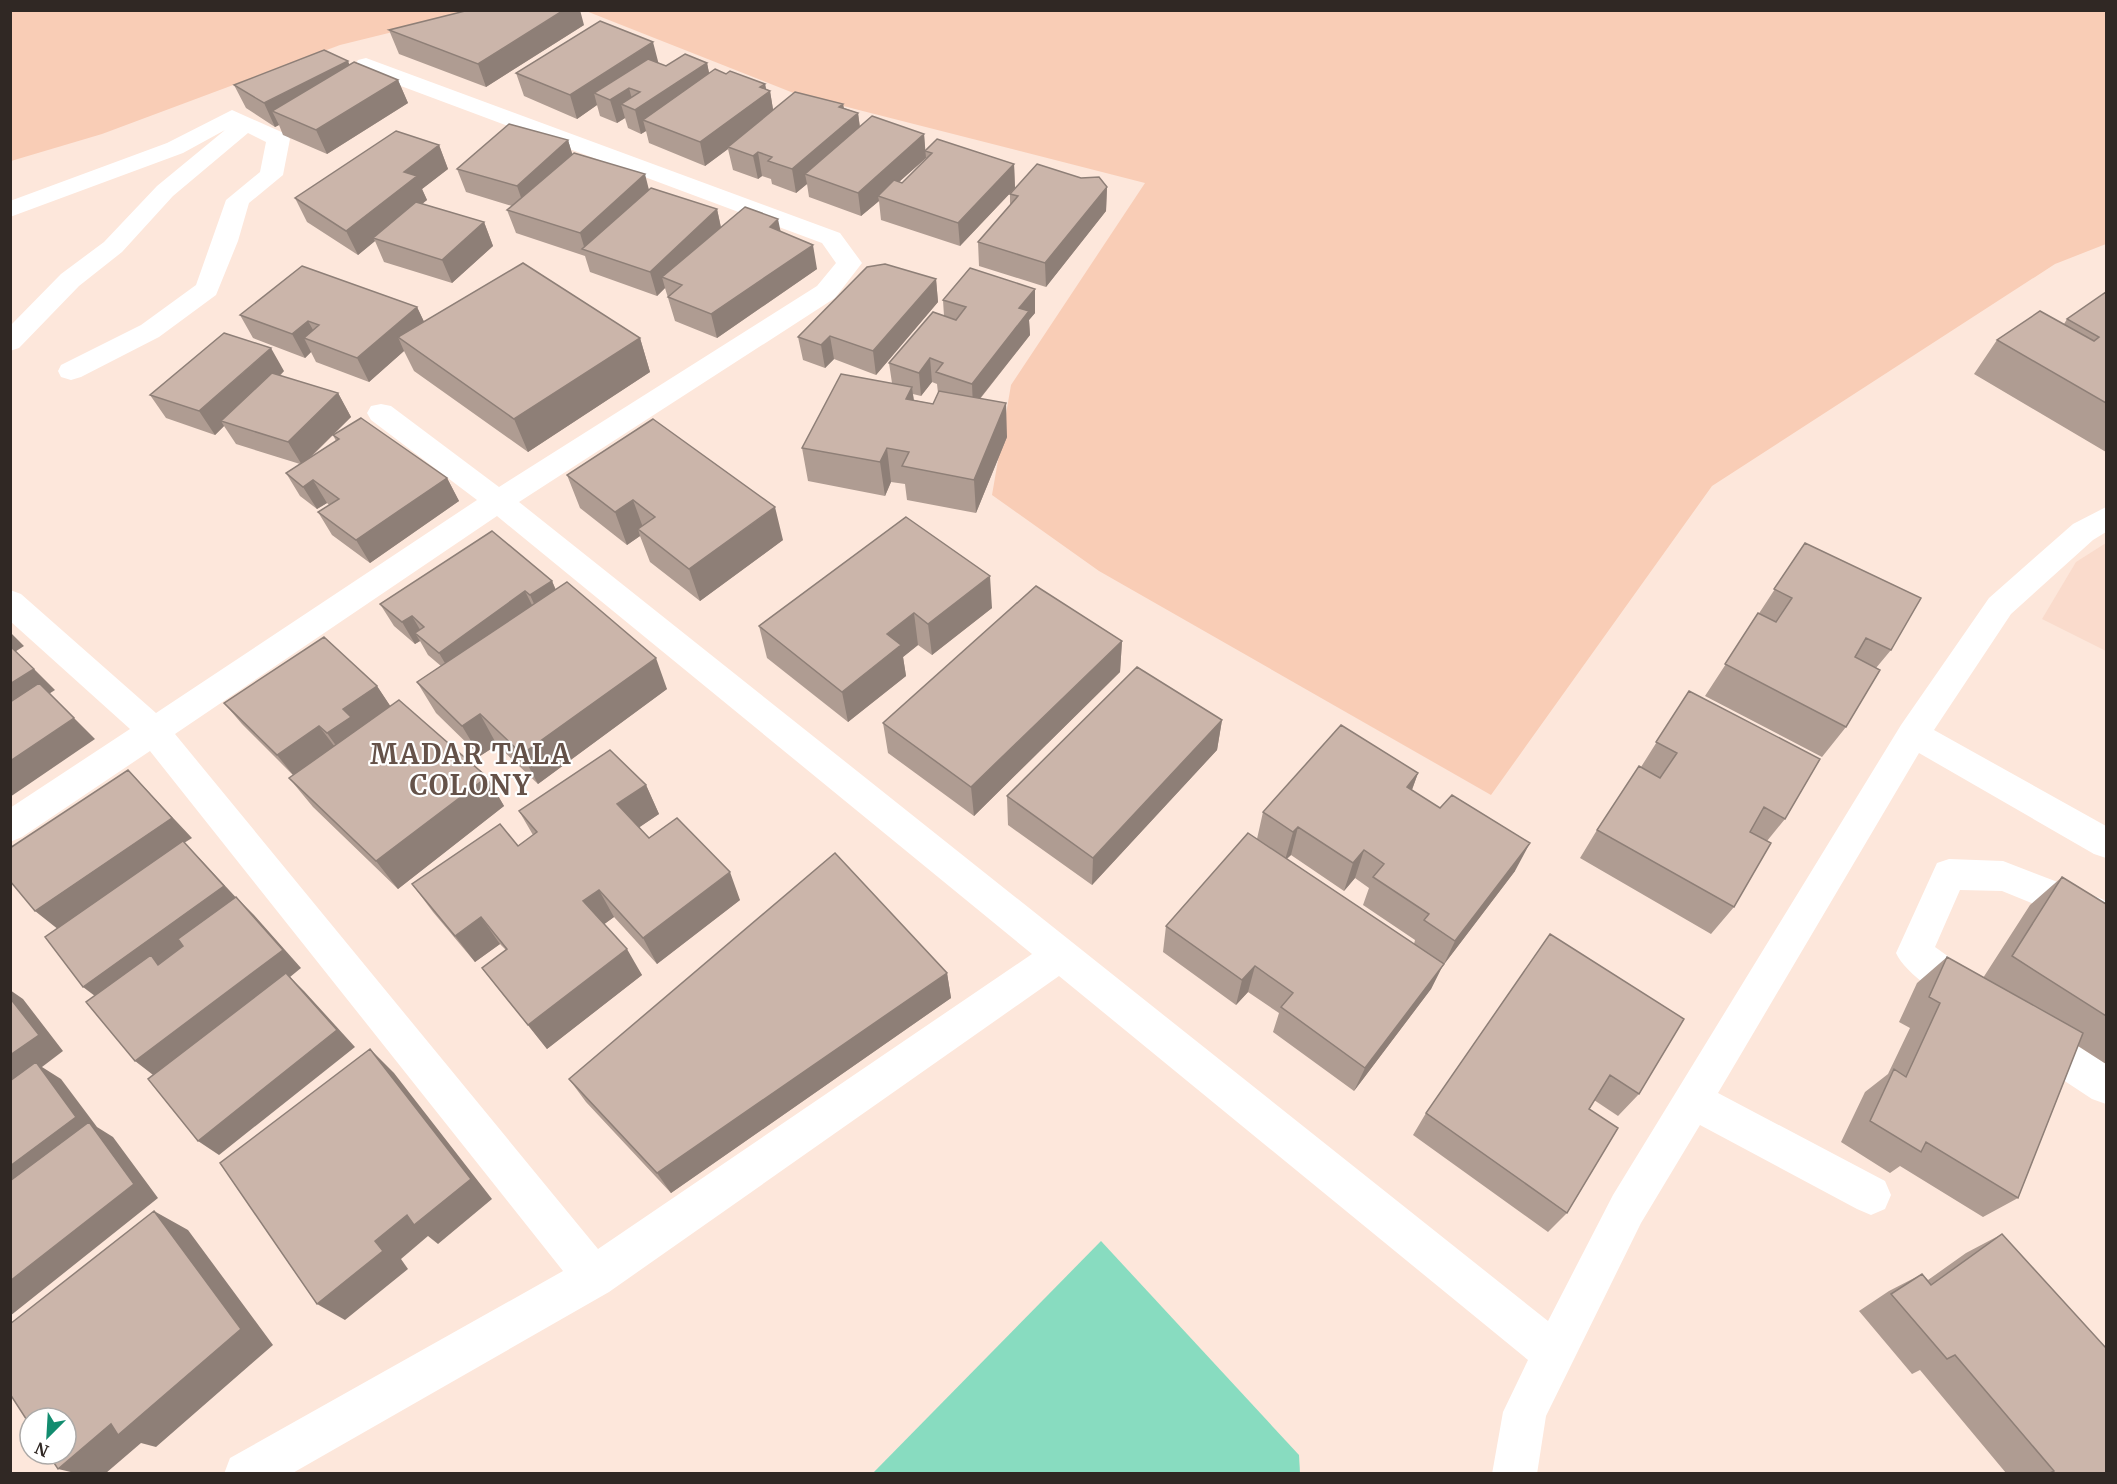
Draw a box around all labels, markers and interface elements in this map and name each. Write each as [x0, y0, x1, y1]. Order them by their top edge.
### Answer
district label: MADAR TALA COLONY [370, 737, 572, 802]
north arrow [18, 1406, 78, 1466]
text: N [32, 1438, 52, 1461]

